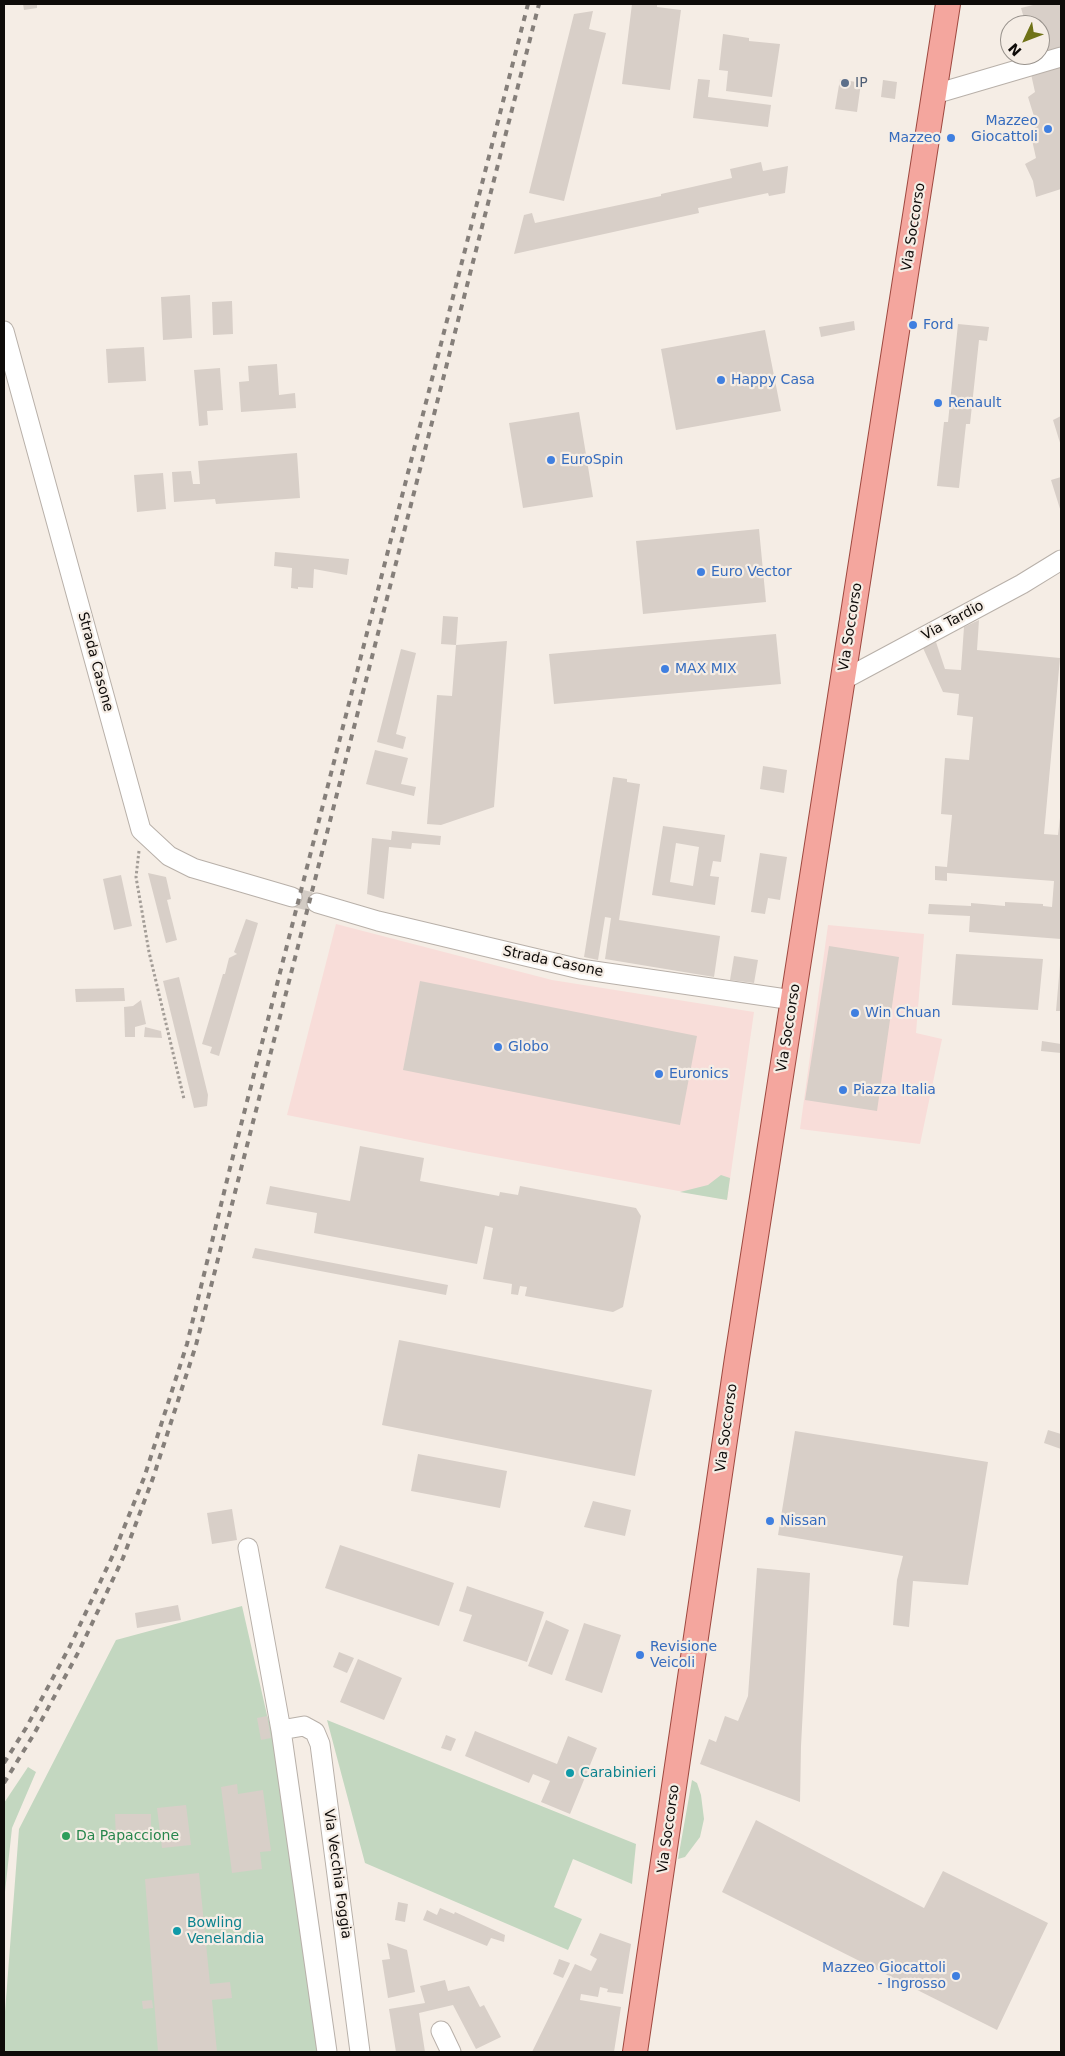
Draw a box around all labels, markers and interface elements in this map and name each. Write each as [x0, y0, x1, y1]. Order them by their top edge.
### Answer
north arrow [1000, 15, 1050, 65]
text: N [1005, 40, 1025, 59]
place label: IP [855, 75, 868, 91]
marker: IP [839, 77, 851, 89]
place label: Mazzeo Giocattoli [971, 113, 1038, 146]
marker: Mazzeo Giocattoli [1042, 123, 1054, 135]
place label: Mazzeo [888, 130, 941, 146]
marker: Mazzeo [945, 132, 957, 144]
street label: Via Soccorso [899, 182, 929, 272]
place label: Ford [923, 317, 954, 333]
marker: Ford [907, 319, 919, 331]
place label: Happy Casa [731, 372, 815, 388]
marker: Happy Casa [715, 374, 727, 386]
place label: Renault [948, 395, 1001, 411]
marker: Renault [932, 397, 944, 409]
place label: EuroSpin [561, 452, 623, 468]
marker: EuroSpin [545, 454, 557, 466]
place label: Euro Vector [711, 564, 792, 580]
marker: Euro Vector [695, 566, 707, 578]
street label: Via Soccorso [836, 582, 866, 672]
street label: Via Tardio [919, 598, 987, 644]
street label: Strada Casone [74, 610, 116, 714]
place label: MAX MIX [675, 661, 736, 677]
marker: MAX MIX [659, 663, 671, 675]
street label: Strada Casone [501, 943, 605, 981]
street label: Via Soccorso [774, 983, 804, 1073]
place label: Win Chuan [865, 1005, 941, 1021]
marker: Win Chuan [849, 1007, 861, 1019]
place label: Globo [508, 1039, 549, 1055]
marker: Globo [492, 1041, 504, 1053]
place label: Euronics [669, 1066, 728, 1082]
marker: Euronics [653, 1068, 665, 1080]
place label: Piazza Italia [853, 1082, 936, 1098]
marker: Piazza Italia [837, 1084, 849, 1096]
street label: Via Soccorso [712, 1383, 742, 1473]
place label: Nissan [780, 1513, 826, 1529]
marker: Nissan [764, 1515, 776, 1527]
place label: Revisione Veicoli [650, 1639, 717, 1671]
marker: Revisione Veicoli [634, 1649, 646, 1661]
place label: Carabinieri [580, 1765, 656, 1781]
marker: Carabinieri [564, 1767, 576, 1779]
street label: Via Soccorso [654, 1784, 684, 1874]
street label: Via Vecchia Foggia [320, 1808, 354, 1940]
place label: Da Papaccione [76, 1828, 179, 1844]
marker: Da Papaccione [60, 1830, 72, 1842]
place label: Bowling Venelandia [187, 1915, 264, 1948]
marker: Bowling Venelandia [171, 1925, 183, 1937]
place label: Mazzeo Giocattoli - Ingrosso [822, 1960, 946, 1992]
marker: Mazzeo Giocattoli - Ingrosso [950, 1970, 962, 1982]

